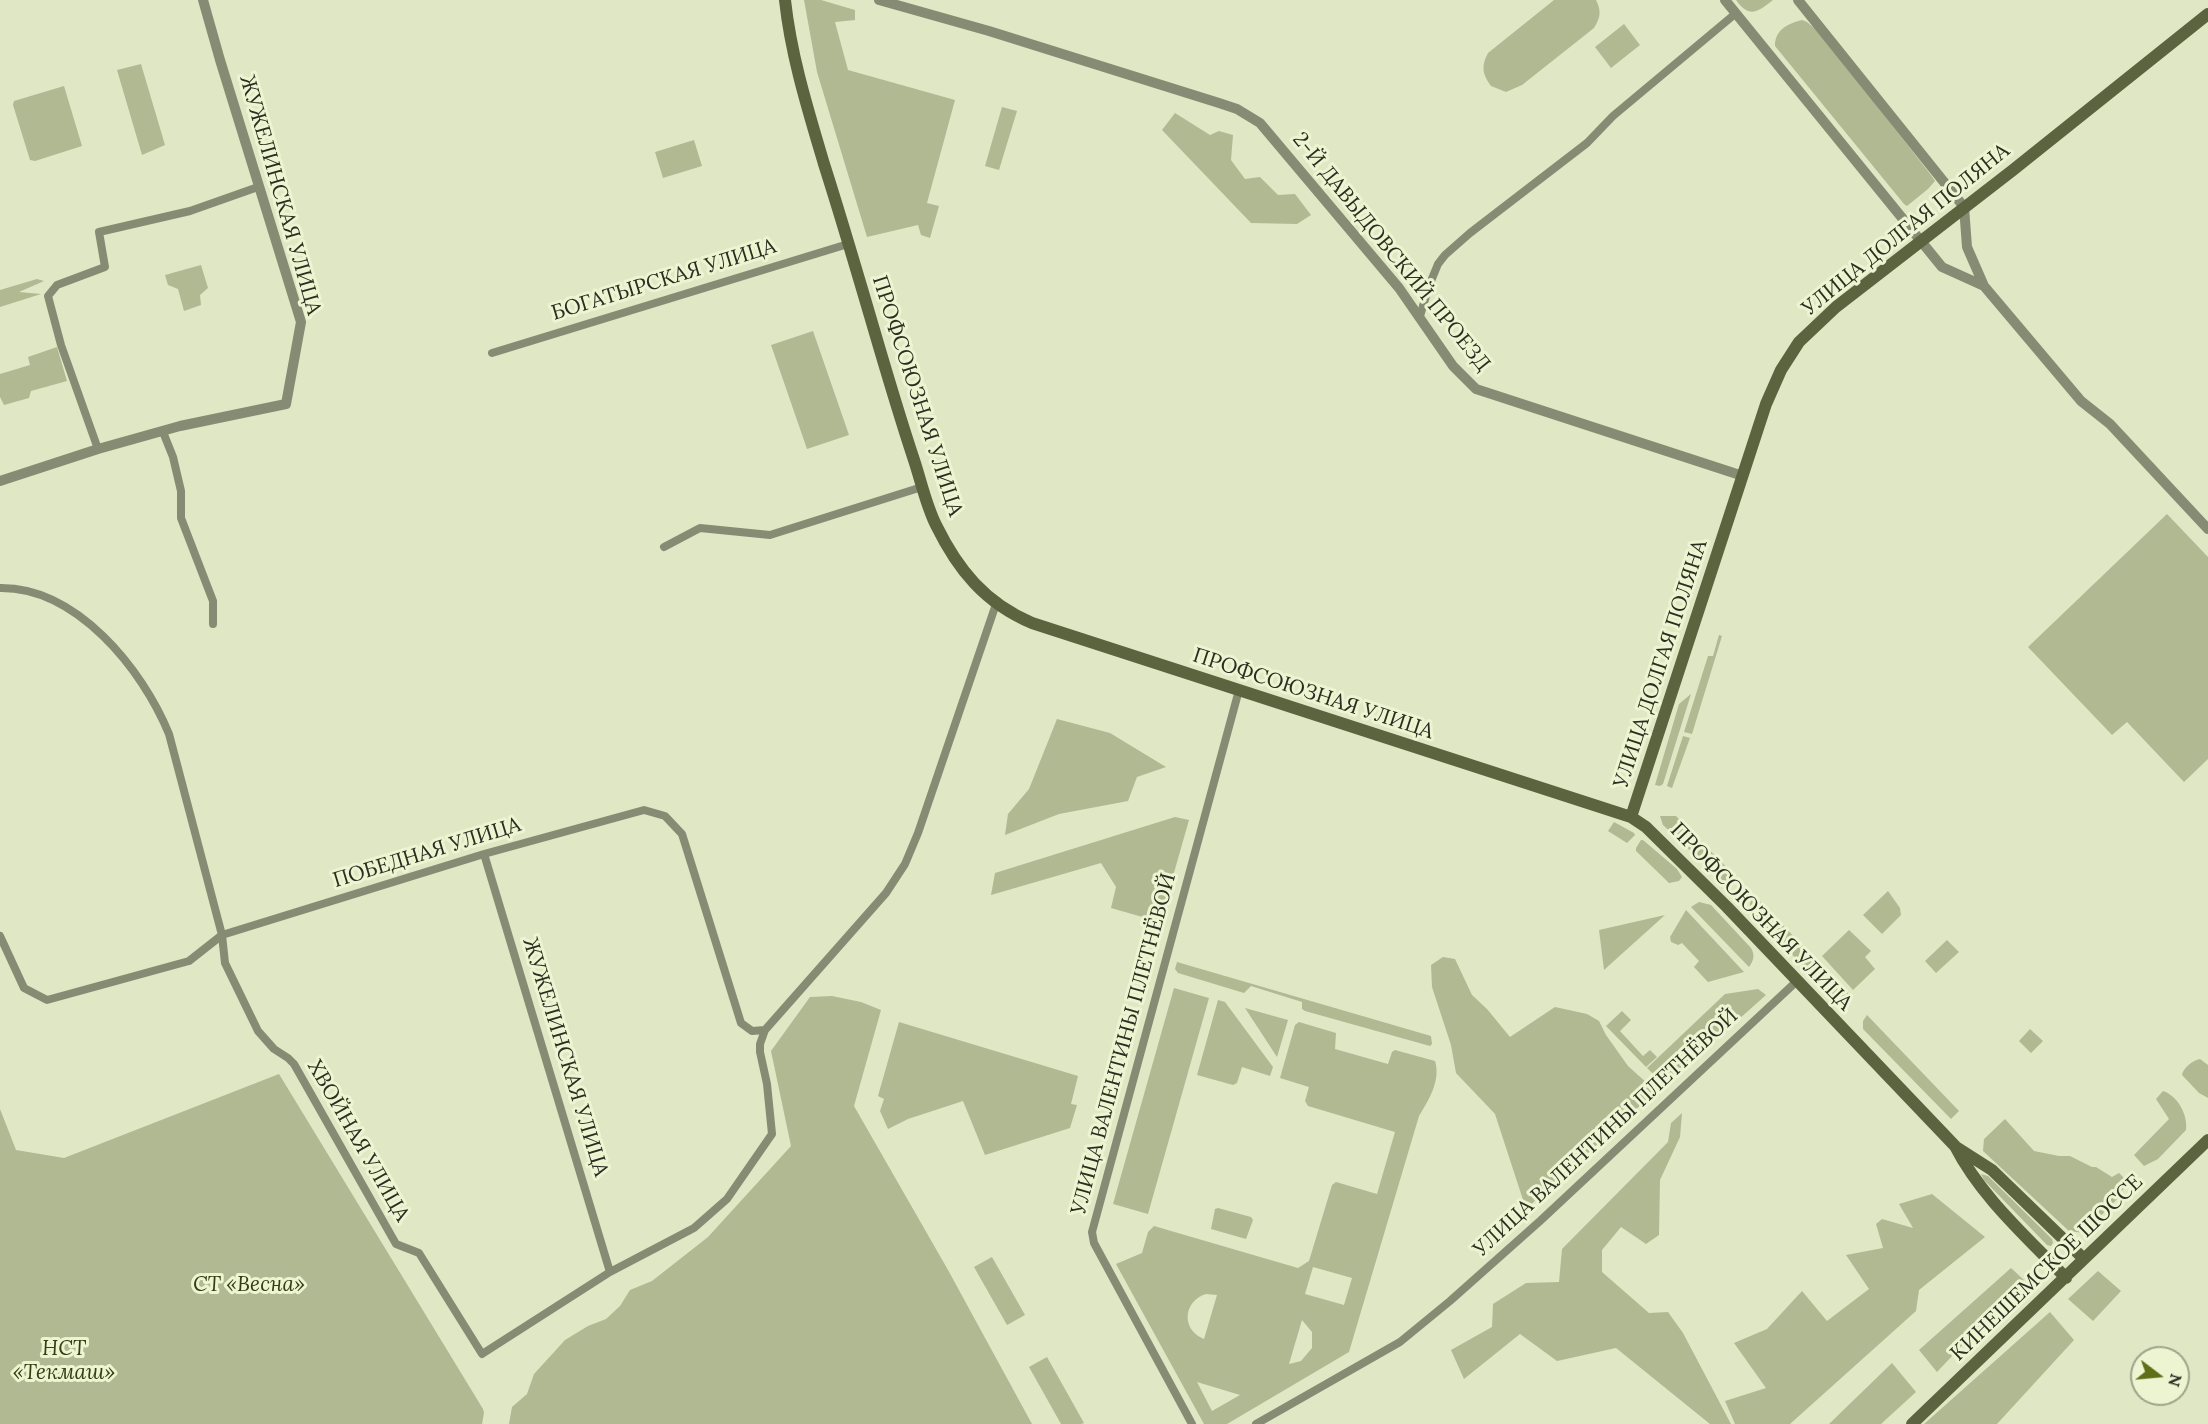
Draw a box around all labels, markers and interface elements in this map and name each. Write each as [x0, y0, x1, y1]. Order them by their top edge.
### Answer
street label: ЖУЖЕЛИНСКАЯ УЛИЦА [234, 72, 326, 318]
street label: 2-Й ДАВЫДОВСКИЙ ПРОЕЗД [1287, 128, 1495, 376]
street label: УЛИЦА ДОЛГАЯ ПОЛЯНА [1797, 139, 2015, 321]
street label: БОГАТЫРСКАЯ УЛИЦА [549, 234, 779, 326]
street label: ПРОФСОЮЗНАЯ УЛИЦА [866, 273, 968, 519]
street label: УЛИЦА ДОЛГАЯ ПОЛЯНА [1609, 537, 1713, 791]
street label: ПРОФСОЮЗНАЯ УЛИЦА [1190, 643, 1436, 745]
street label: ПОБЕДНАЯ УЛИЦА [330, 812, 524, 894]
street label: ПРОФСОЮЗНАЯ УЛИЦА [1665, 818, 1857, 1016]
street label: УЛИЦА ВАЛЕНТИНЫ ПЛЕТНЁВОЙ [1066, 871, 1182, 1217]
street label: ЖУЖЕЛИНСКАЯ УЛИЦА [517, 934, 613, 1180]
street label: УЛИЦА ВАЛЕНТИНЫ ПЛЕТНЁВОЙ [1469, 1004, 1743, 1262]
street label: ХВОЙНАЯ УЛИЦА [302, 1056, 414, 1226]
street label: КИНЕШЕМСКОЕ ШОССЕ [1946, 1170, 2148, 1366]
park label: СТ «Весна» [193, 1272, 305, 1298]
park label: НСТ «Текмаш» [13, 1336, 115, 1386]
north arrow [2130, 1346, 2190, 1406]
text: N [2164, 1372, 2187, 1389]

